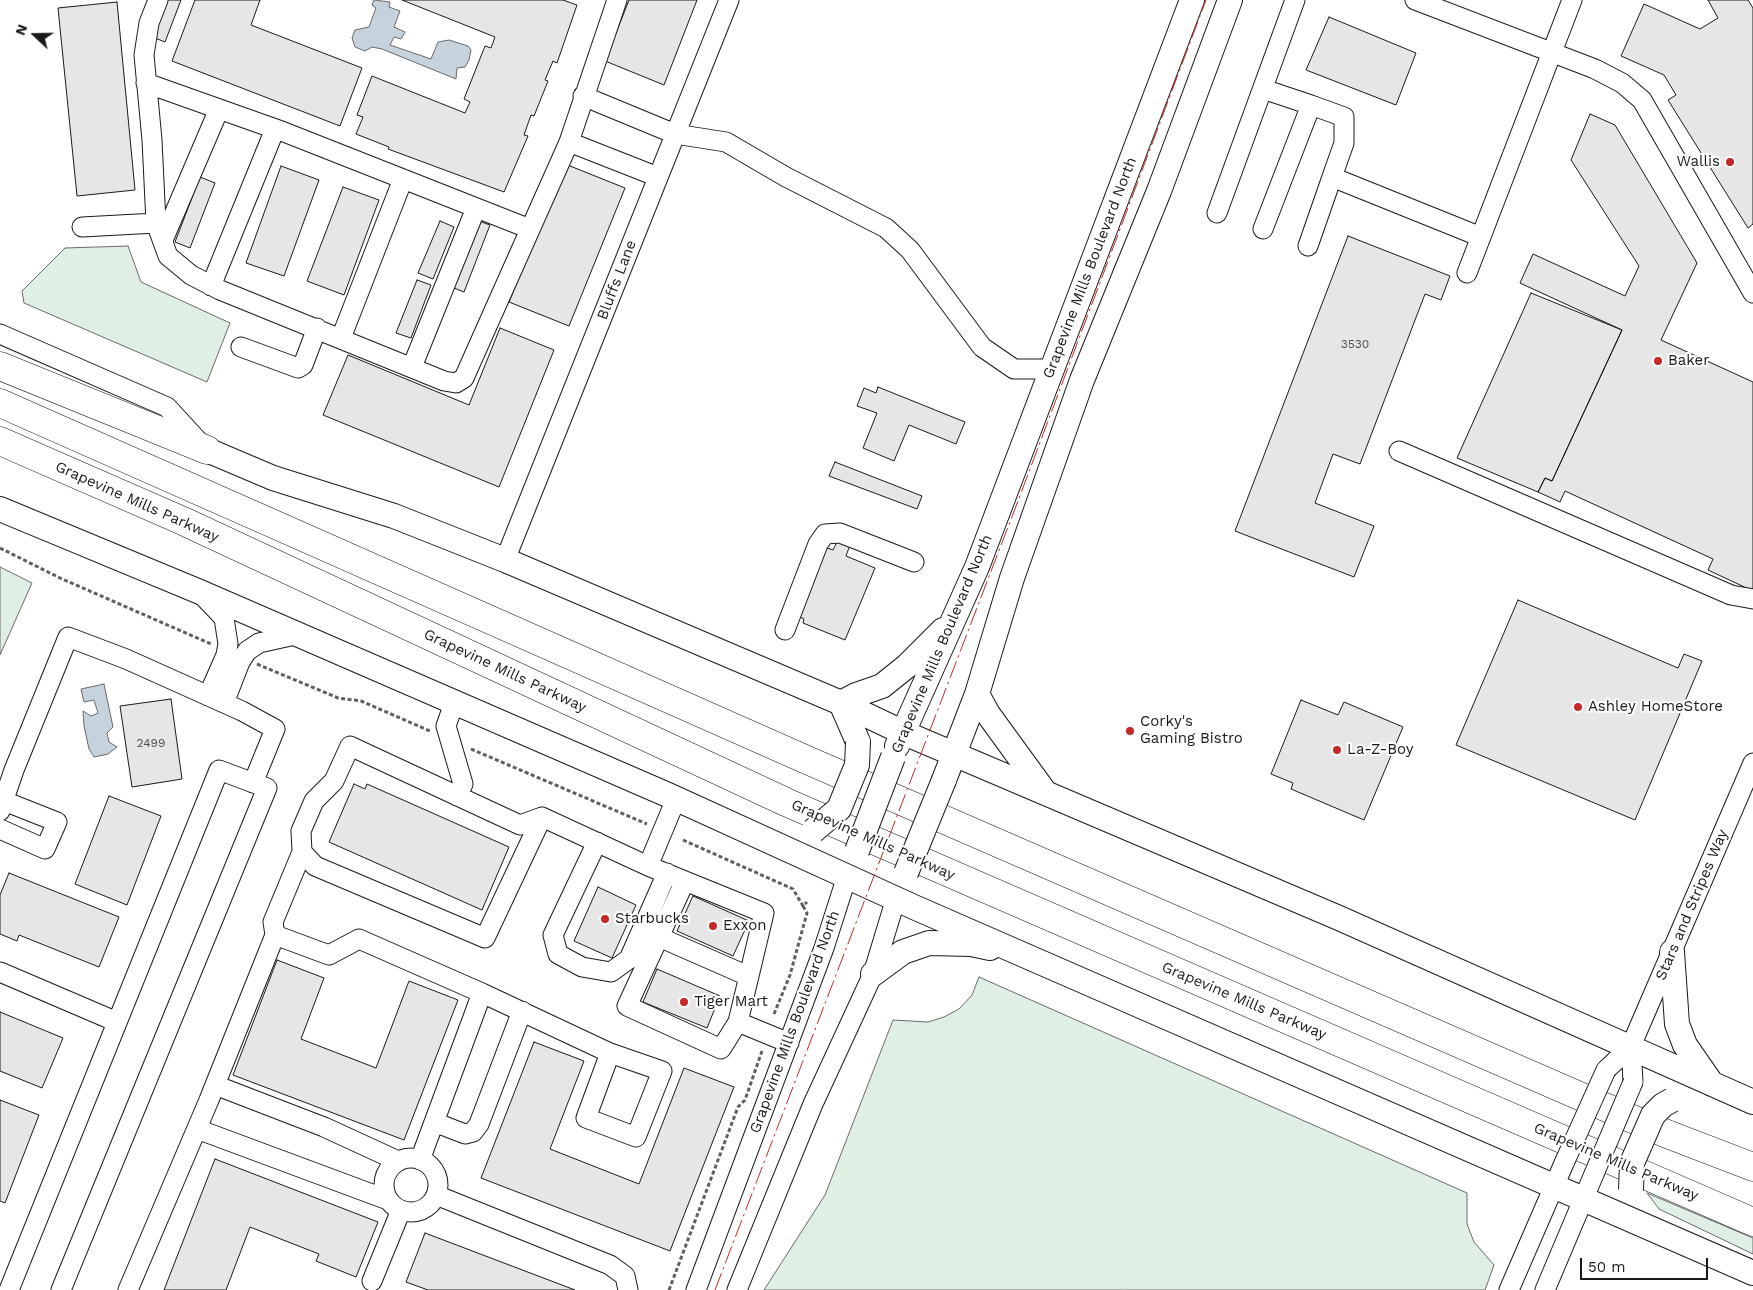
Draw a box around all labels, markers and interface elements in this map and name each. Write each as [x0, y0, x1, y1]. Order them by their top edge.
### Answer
north arrow [10, 10, 60, 60]
text: N [12, 22, 30, 37]
place label: Wallis [1677, 153, 1720, 171]
street label: Grapevine Mills Boulevard North [1039, 155, 1141, 381]
marker: Wallis [1724, 156, 1736, 168]
street label: Bluffs Lane [594, 238, 640, 322]
house number: 3530 [1341, 337, 1369, 351]
place label: Baker [1668, 352, 1709, 370]
marker: Baker [1652, 355, 1664, 367]
street label: Grapevine Mills Parkway [52, 458, 222, 546]
street label: Grapevine Mills Boulevard North [888, 532, 996, 756]
street label: Grapevine Mills Parkway [421, 625, 589, 717]
place label: Ashley HomeStore [1588, 698, 1723, 716]
marker: Ashley HomeStore [1572, 701, 1584, 713]
place label: Corky's Gaming Bistro [1140, 713, 1243, 748]
marker: Corky's Gaming Bistro [1124, 725, 1136, 737]
house number: 2499 [137, 736, 165, 750]
place label: La-Z-Boy [1347, 741, 1414, 759]
marker: La-Z-Boy [1331, 744, 1343, 756]
street label: Grapevine Mills Parkway [788, 796, 958, 884]
street label: Stars and Stripes Way [1652, 827, 1732, 983]
street label: Grapevine Mills Boulevard North [746, 908, 844, 1136]
place label: Starbucks [615, 910, 689, 928]
marker: Starbucks [599, 913, 611, 925]
place label: Exxon [723, 917, 767, 935]
marker: Exxon [707, 920, 719, 932]
street label: Grapevine Mills Parkway [1159, 958, 1329, 1044]
place label: Tiger Mart [694, 993, 768, 1011]
marker: Tiger Mart [678, 996, 690, 1008]
street label: Grapevine Mills Parkway [1531, 1119, 1701, 1205]
scale bar [1583, 1248, 1710, 1280]
text: 50 m [1588, 1258, 1625, 1276]

